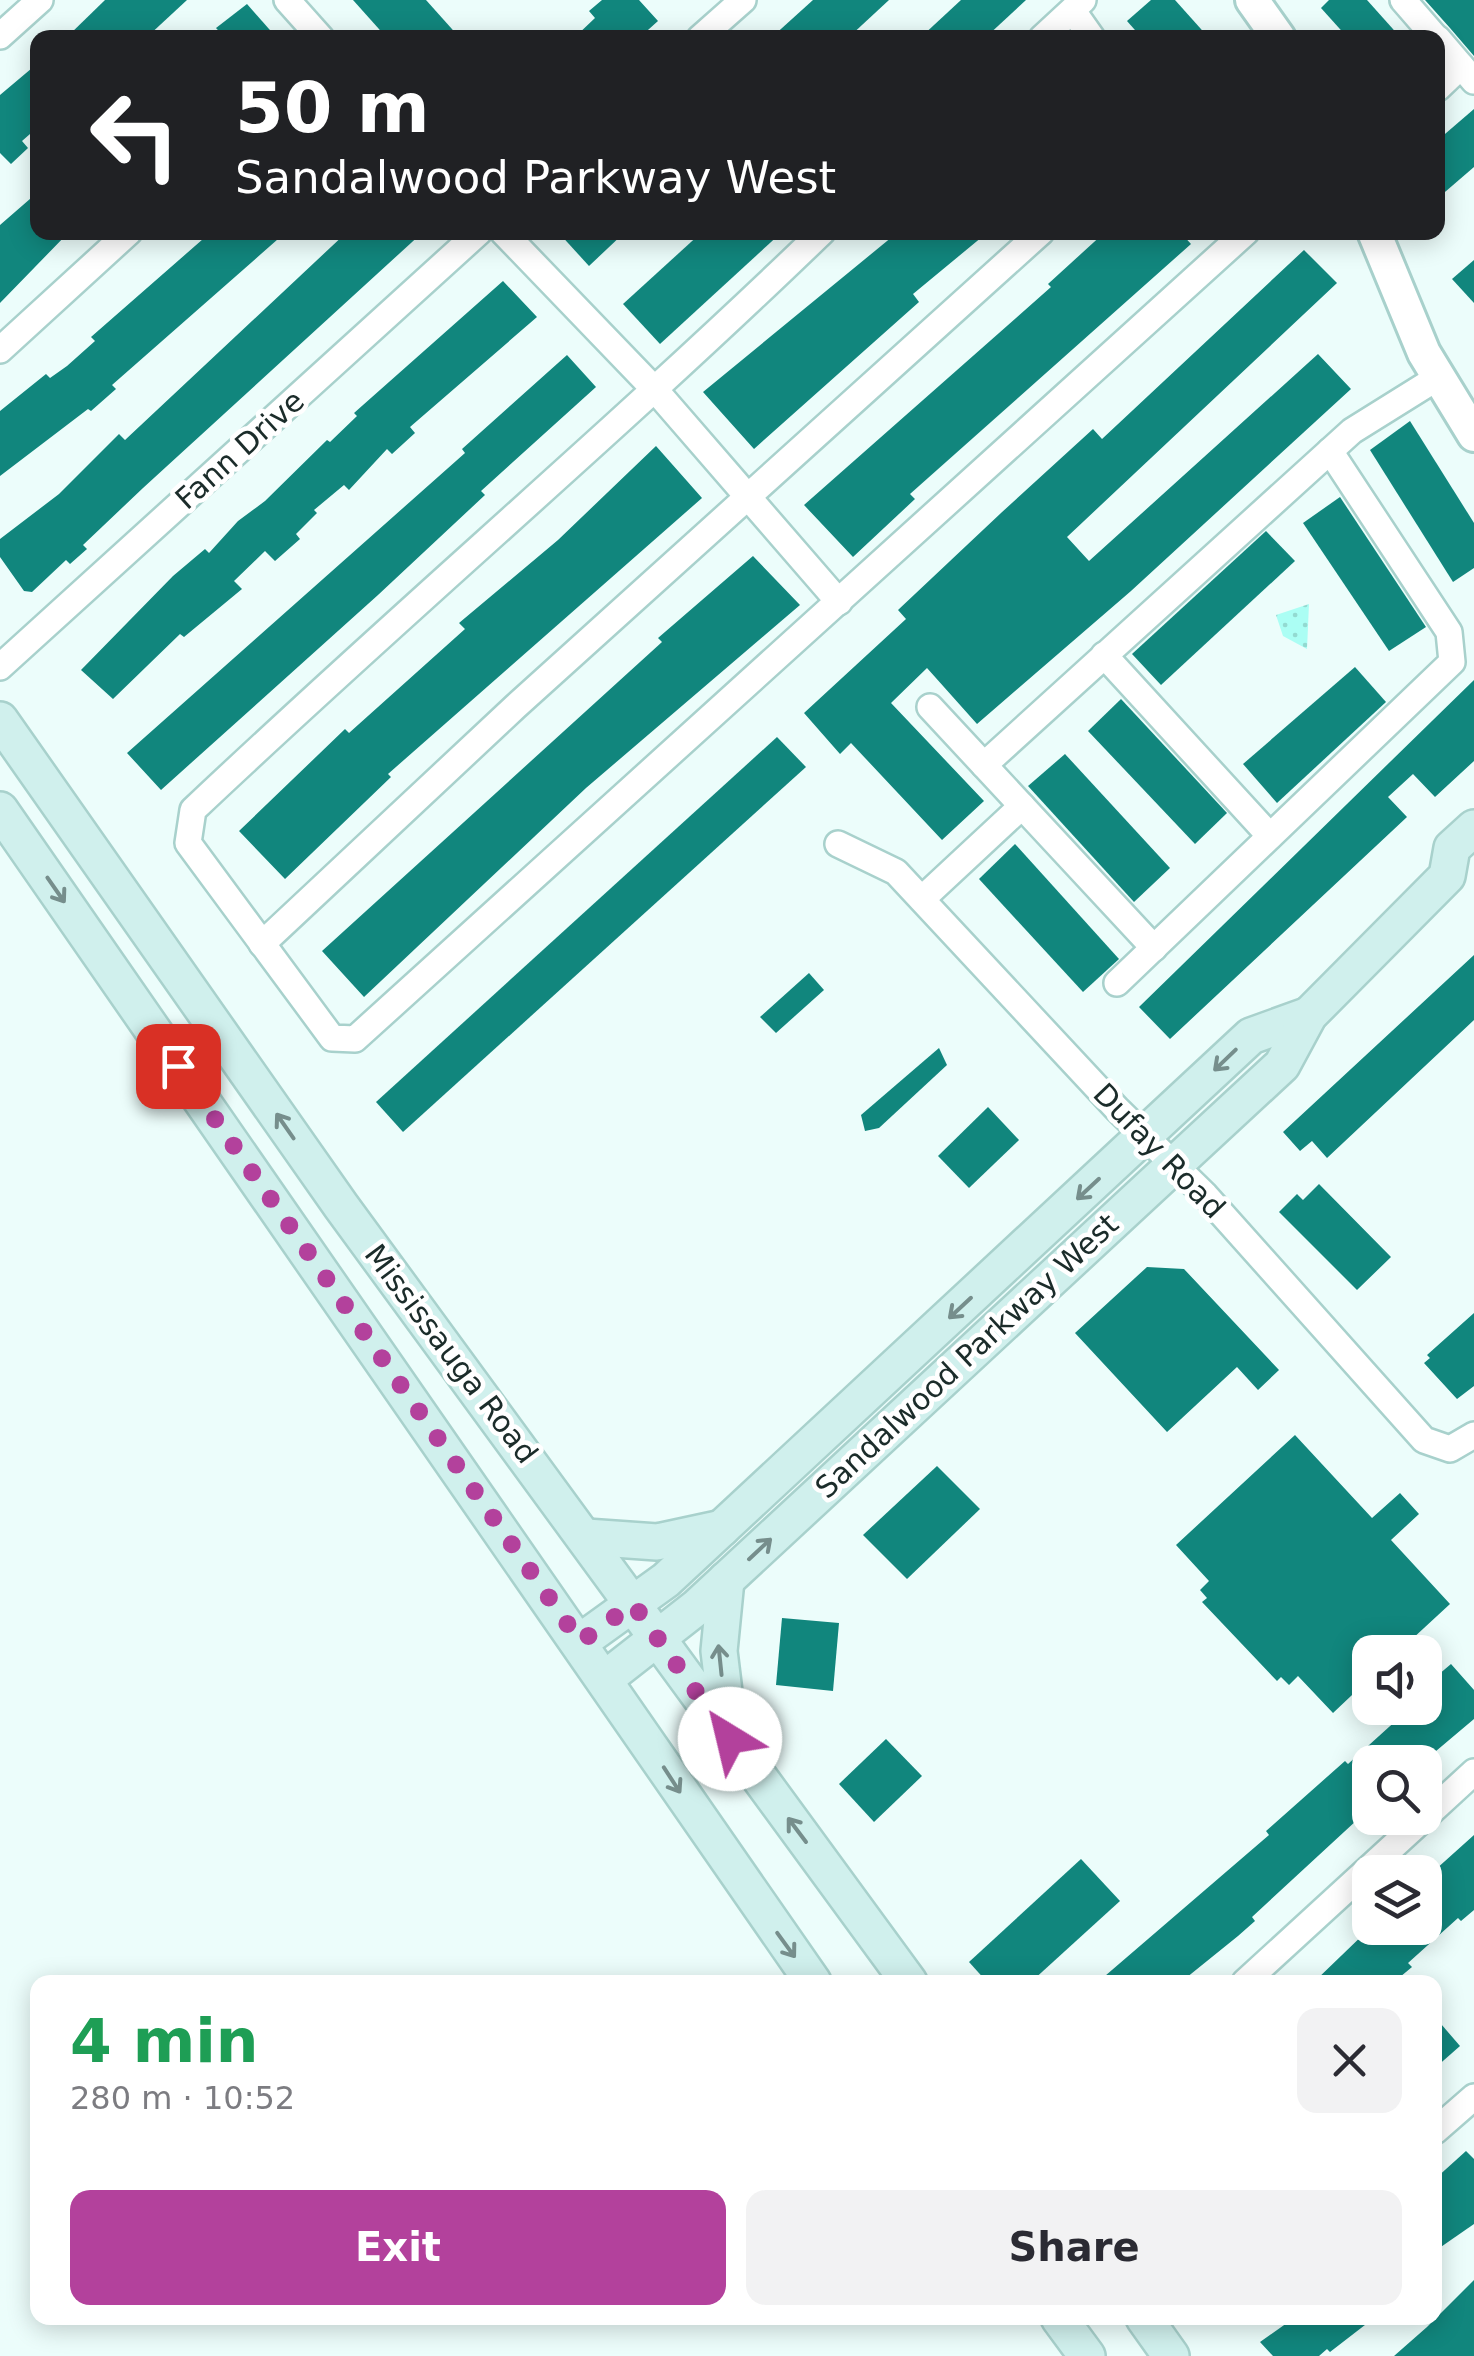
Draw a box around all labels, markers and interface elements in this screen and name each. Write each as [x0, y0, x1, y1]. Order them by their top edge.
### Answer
text: 50 m [235, 67, 430, 149]
icon: left [70, 70, 200, 200]
text: Sandalwood Parkway West [235, 151, 836, 204]
street label: Fann Drive [168, 383, 311, 516]
one-way arrow [45, 876, 66, 904]
pin [136, 1024, 221, 1109]
icon: arrive [151, 1039, 206, 1094]
one-way arrow [1214, 1048, 1238, 1072]
street label: Dufay Road [1086, 1076, 1232, 1225]
one-way arrow [275, 1113, 296, 1140]
one-way arrow [1077, 1177, 1101, 1201]
street label: Sandalwood Parkway West [808, 1206, 1125, 1505]
street label: Mississauga Road [358, 1237, 545, 1470]
one-way arrow [948, 1296, 973, 1319]
one-way arrow [747, 1538, 772, 1561]
map controls [1352, 1635, 1442, 1945]
button: sound [1352, 1635, 1442, 1725]
one-way arrow [711, 1644, 730, 1676]
position arrow [678, 1687, 782, 1791]
button: search [1352, 1745, 1442, 1835]
one-way arrow [662, 1765, 683, 1793]
one-way arrow [787, 1817, 808, 1844]
button: layers [1352, 1855, 1442, 1945]
one-way arrow [775, 1930, 796, 1958]
text: 4 min [70, 2006, 258, 2076]
button: close [1297, 2008, 1402, 2113]
text: 280 m · 10:52 [70, 2079, 295, 2117]
button: Exit [70, 2190, 726, 2305]
button: Share [746, 2190, 1402, 2305]

